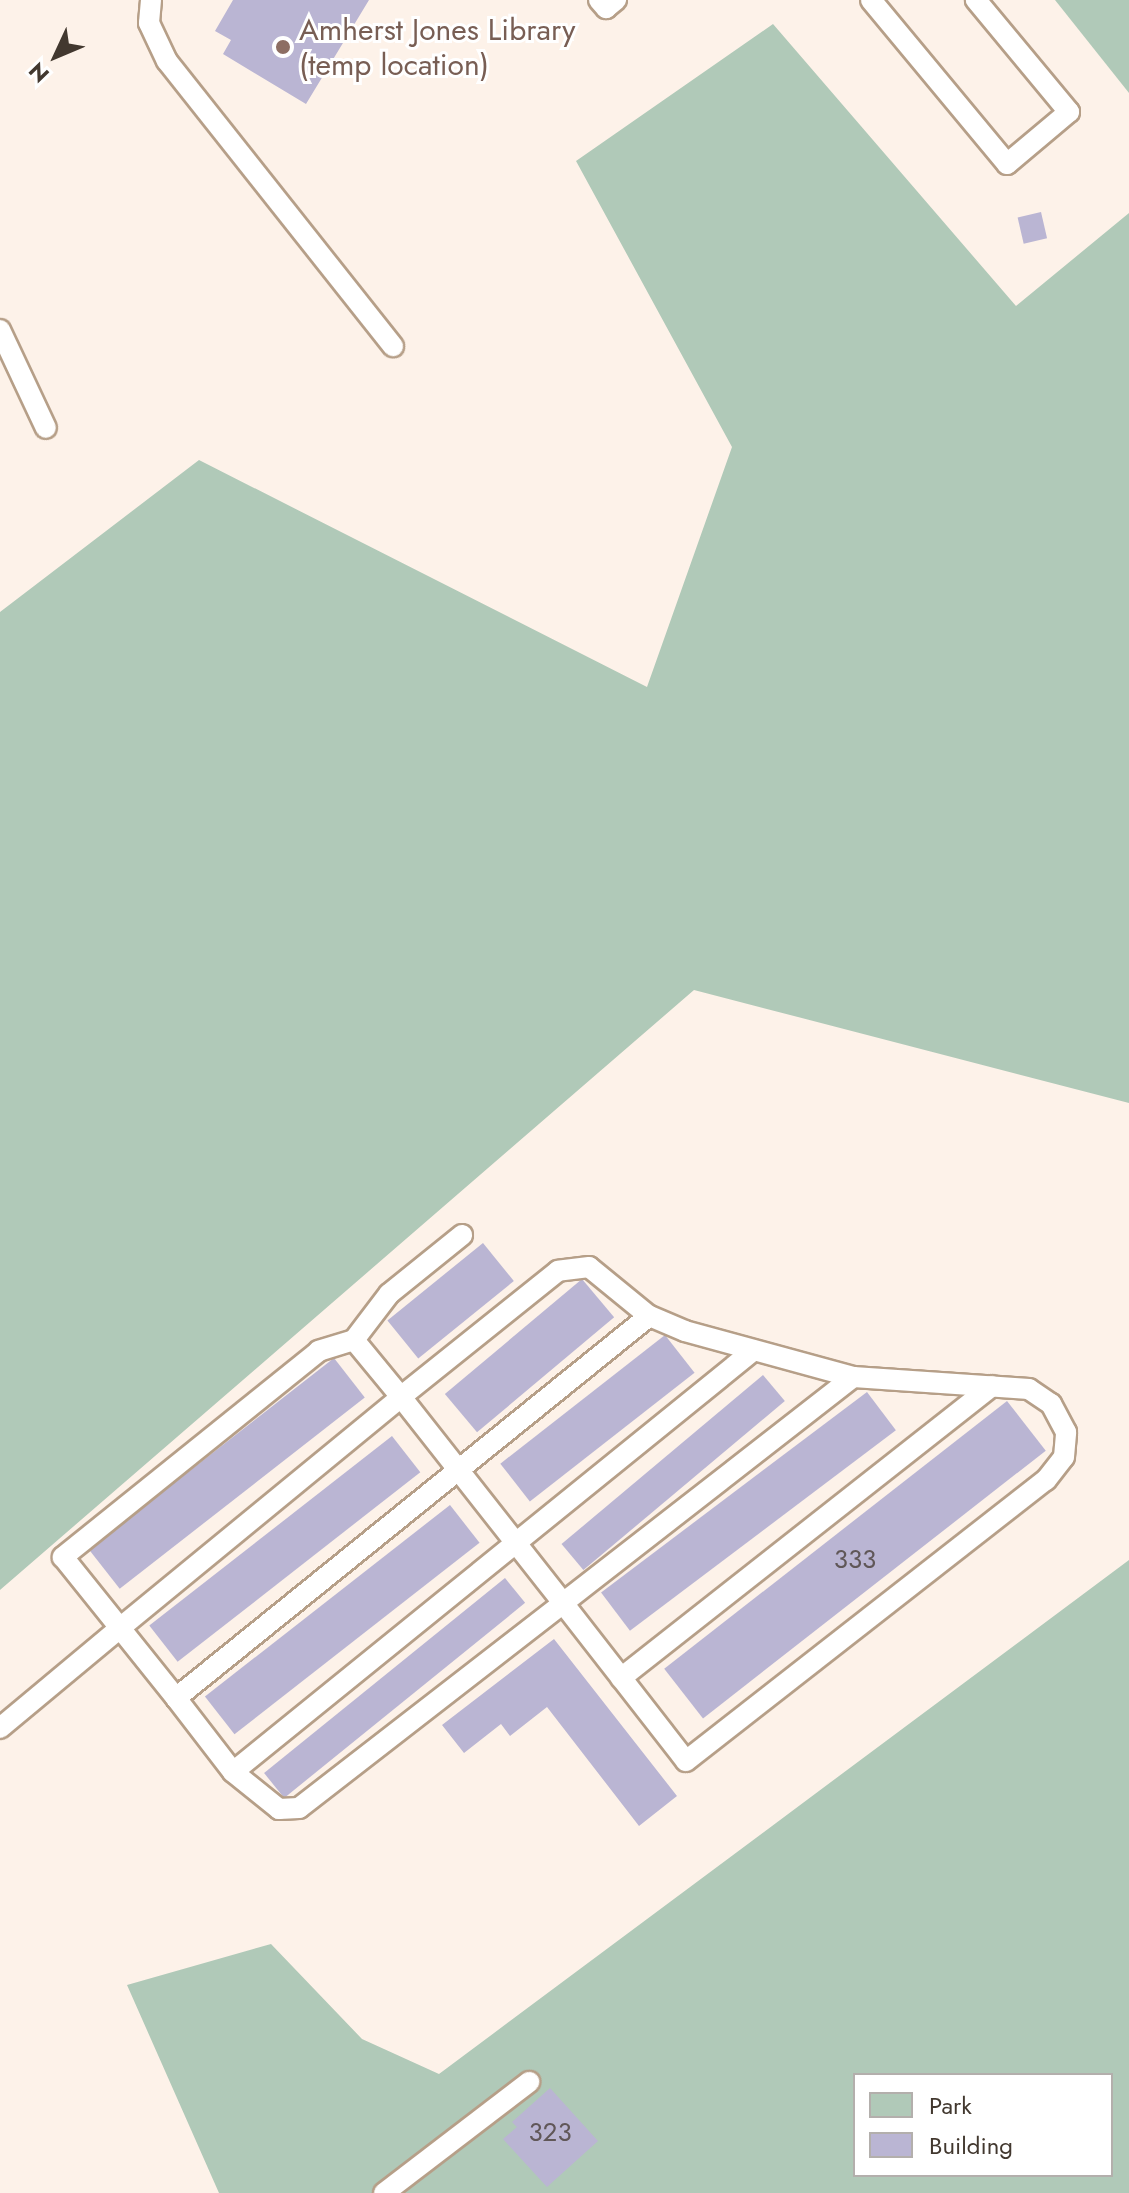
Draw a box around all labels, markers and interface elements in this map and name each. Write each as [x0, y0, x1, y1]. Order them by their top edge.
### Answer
place label: Amherst Jones Library (temp location) [299, 12, 575, 82]
north arrow [16, 16, 96, 96]
marker: Amherst Jones Library (temp location) [274, 38, 292, 56]
text: N [21, 55, 56, 90]
house number: 333 [834, 1544, 876, 1576]
legend [853, 2073, 1113, 2177]
text: Park [929, 2088, 972, 2123]
house number: 323 [528, 2117, 572, 2149]
text: Building [929, 2128, 1013, 2163]

